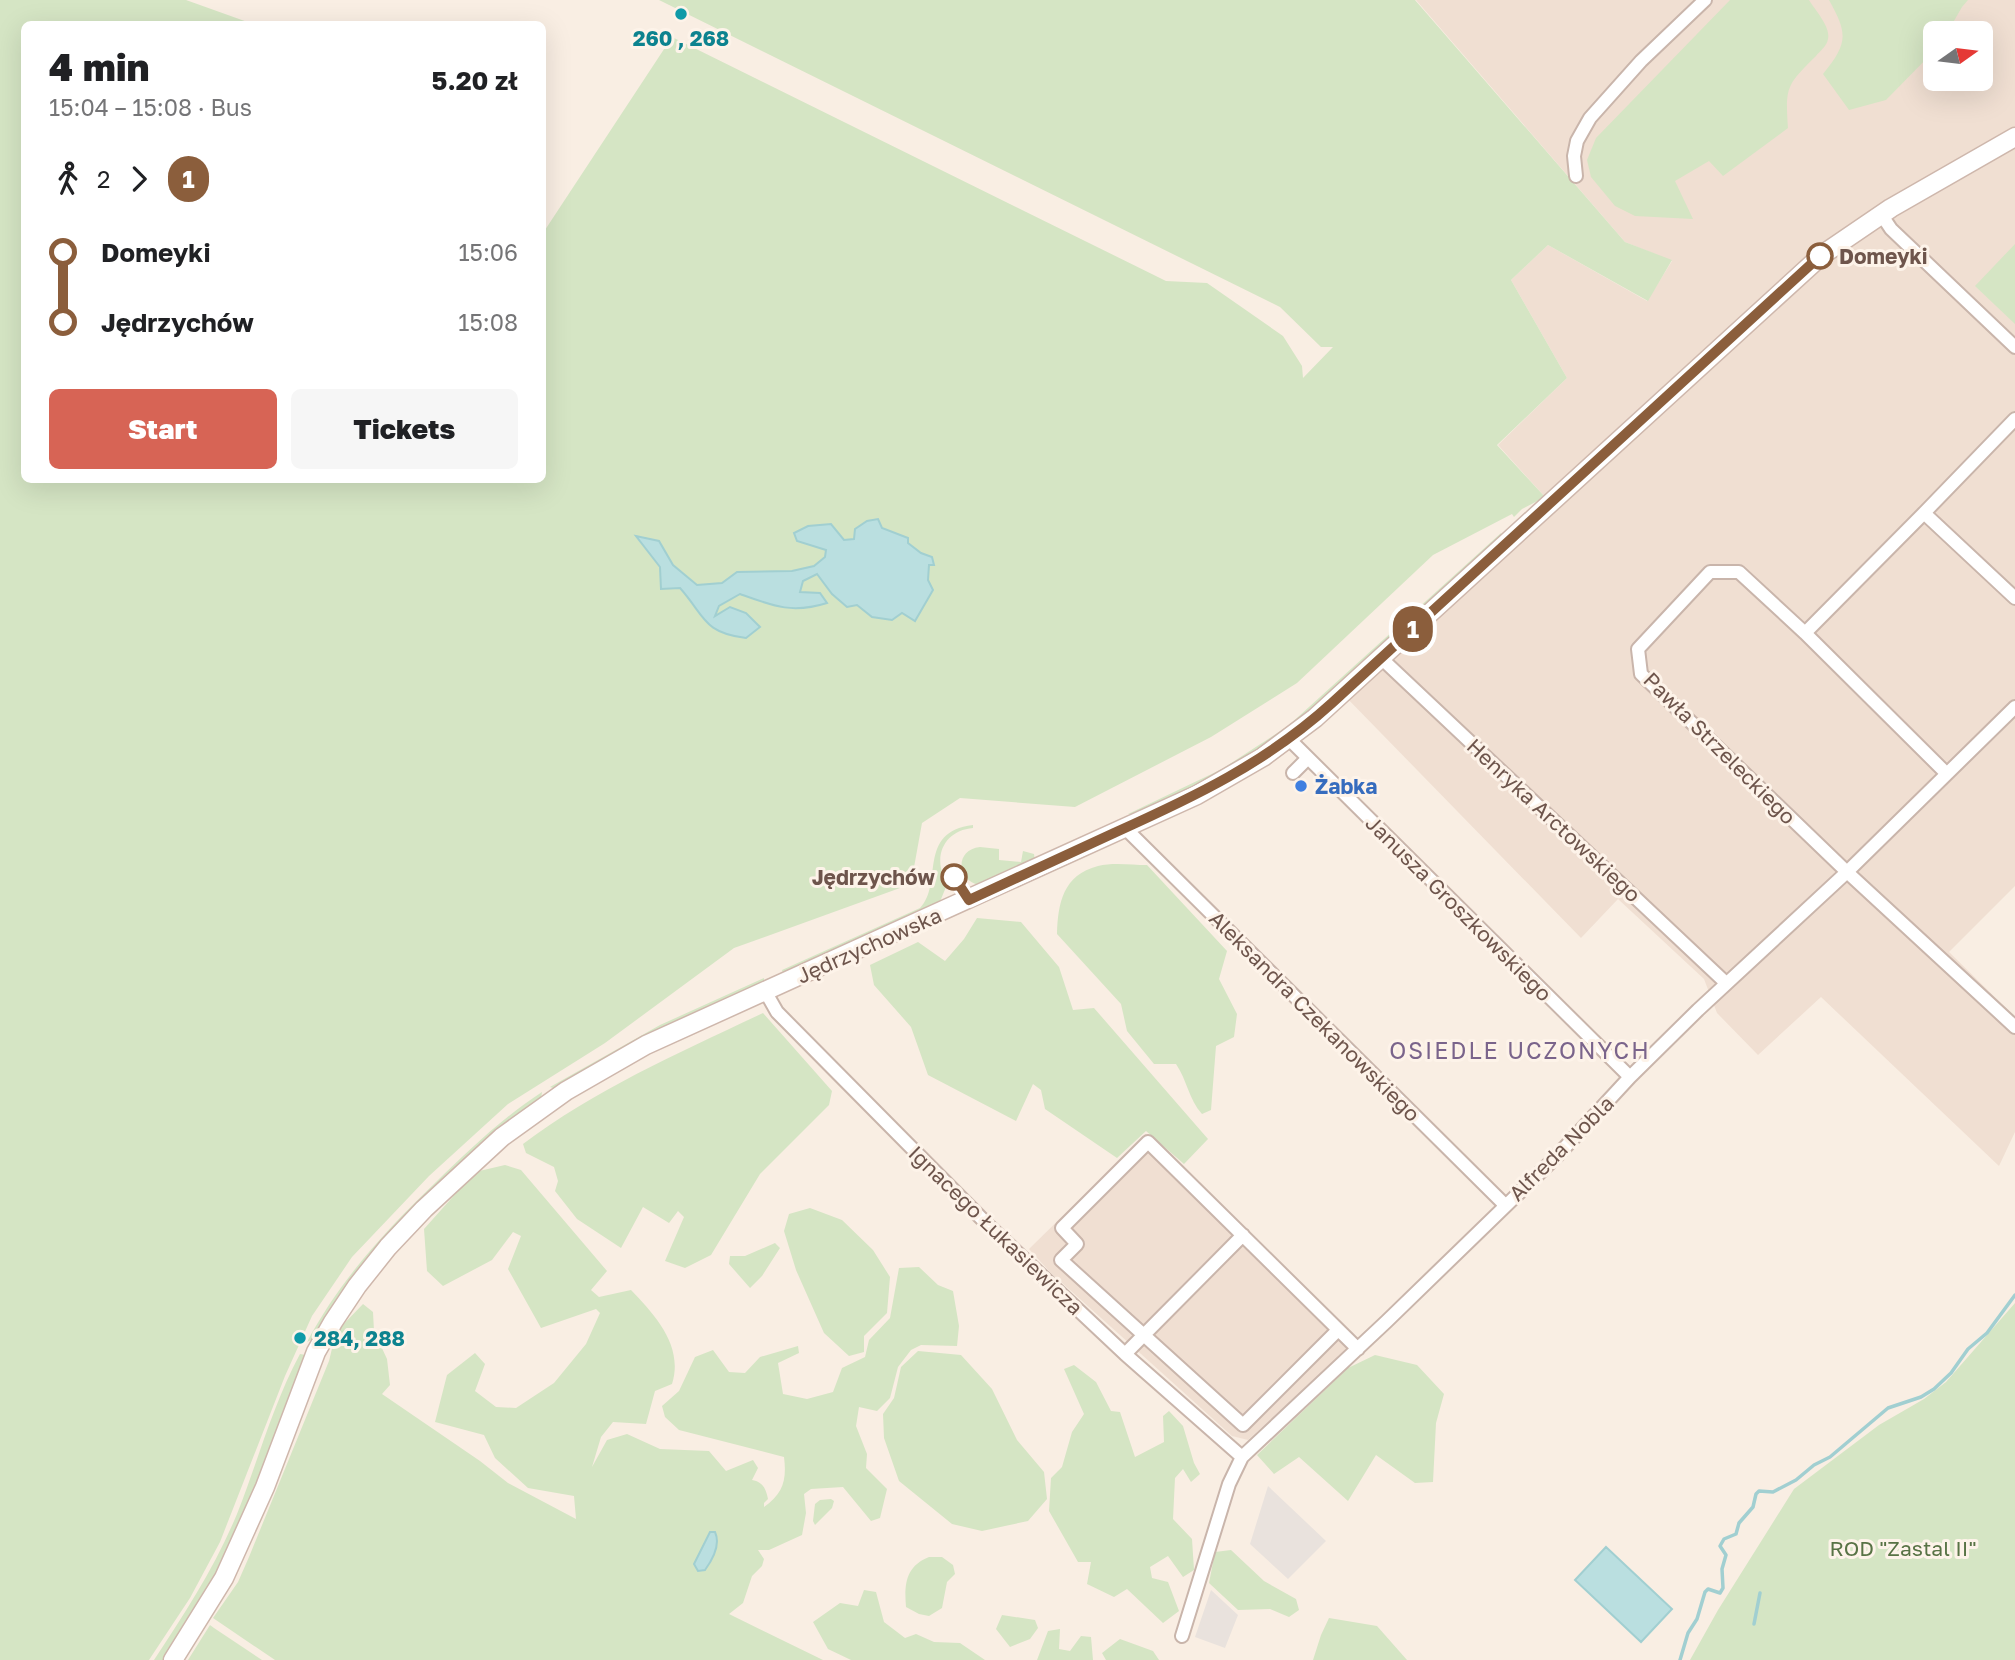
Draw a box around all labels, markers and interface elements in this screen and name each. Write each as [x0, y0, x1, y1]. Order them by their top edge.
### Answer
marker: 260 , 268 [673, 6, 689, 22]
north arrow [1923, 21, 1993, 91]
map controls [1923, 21, 1993, 91]
place label: 260 , 268 [633, 25, 729, 51]
text: 4 min [49, 44, 150, 89]
text: 5.20 zł [432, 65, 518, 96]
text: 15:04 – 15:08 · Bus [49, 93, 252, 121]
icon: walk [49, 160, 87, 198]
icon: forward [120, 160, 158, 198]
text: 1 [182, 164, 195, 193]
text: 2 [97, 165, 110, 193]
text: Domeyki [101, 237, 211, 268]
text: 15:06 [458, 238, 518, 266]
marker: Domeyki [1807, 243, 1833, 269]
place label: Domeyki [1839, 243, 1928, 269]
text: Jędrzychów [101, 307, 254, 338]
text: 15:08 [458, 308, 518, 336]
button: Start [49, 389, 277, 469]
button: Tickets [291, 389, 518, 469]
line badge: 1 [1390, 606, 1436, 652]
text: 1 [1407, 614, 1419, 643]
street label: Pawła Strzeleckiego [1639, 667, 1801, 829]
street label: Henryka Arctowskiego [1462, 733, 1646, 907]
place label: Żabka [1315, 773, 1377, 799]
marker: Żabka [1293, 778, 1309, 794]
street label: Janusza Groszkowskiego [1361, 810, 1557, 1006]
place label: Jędrzychów [812, 864, 936, 890]
marker: Jędrzychów [941, 864, 967, 890]
street label: Jędrzychowska [793, 901, 945, 989]
street label: Aleksandra Czekanowskiego [1204, 905, 1426, 1127]
district label: OSIEDLE UCZONYCH [1389, 1036, 1651, 1064]
street label: Alfreda Nobla [1503, 1090, 1619, 1206]
street label: Ignacego Łukasiewicza [903, 1140, 1089, 1320]
place label: 284, 288 [314, 1325, 405, 1351]
marker: 284, 288 [292, 1330, 308, 1346]
park label: ROD "Zastal II" [1829, 1535, 1977, 1561]

